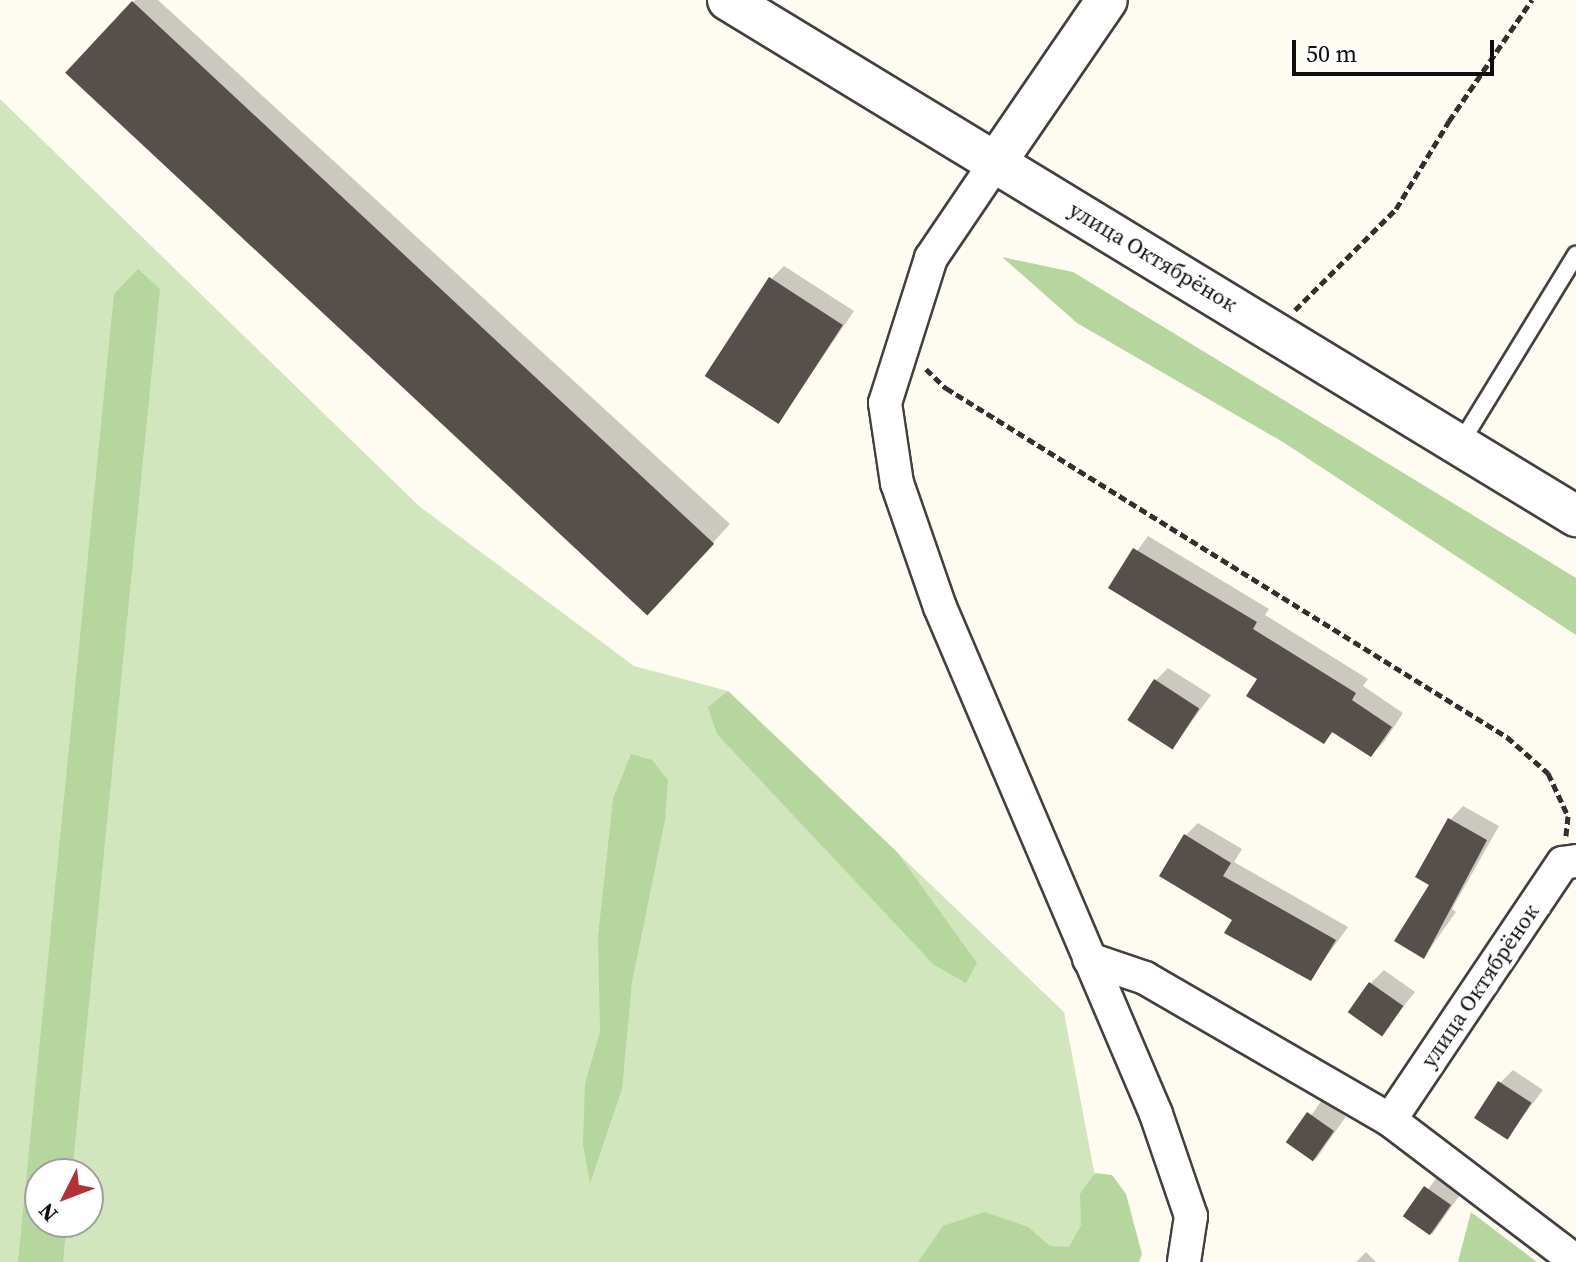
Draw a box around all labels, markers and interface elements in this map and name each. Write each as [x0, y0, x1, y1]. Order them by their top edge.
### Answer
scale bar [1296, 24, 1498, 74]
text: 50 m [1306, 37, 1357, 70]
street label: улица Октябрёнок [1064, 196, 1242, 318]
street label: улица Октябрёнок [1416, 899, 1544, 1073]
north arrow [24, 1158, 104, 1238]
text: N [31, 1197, 64, 1229]

